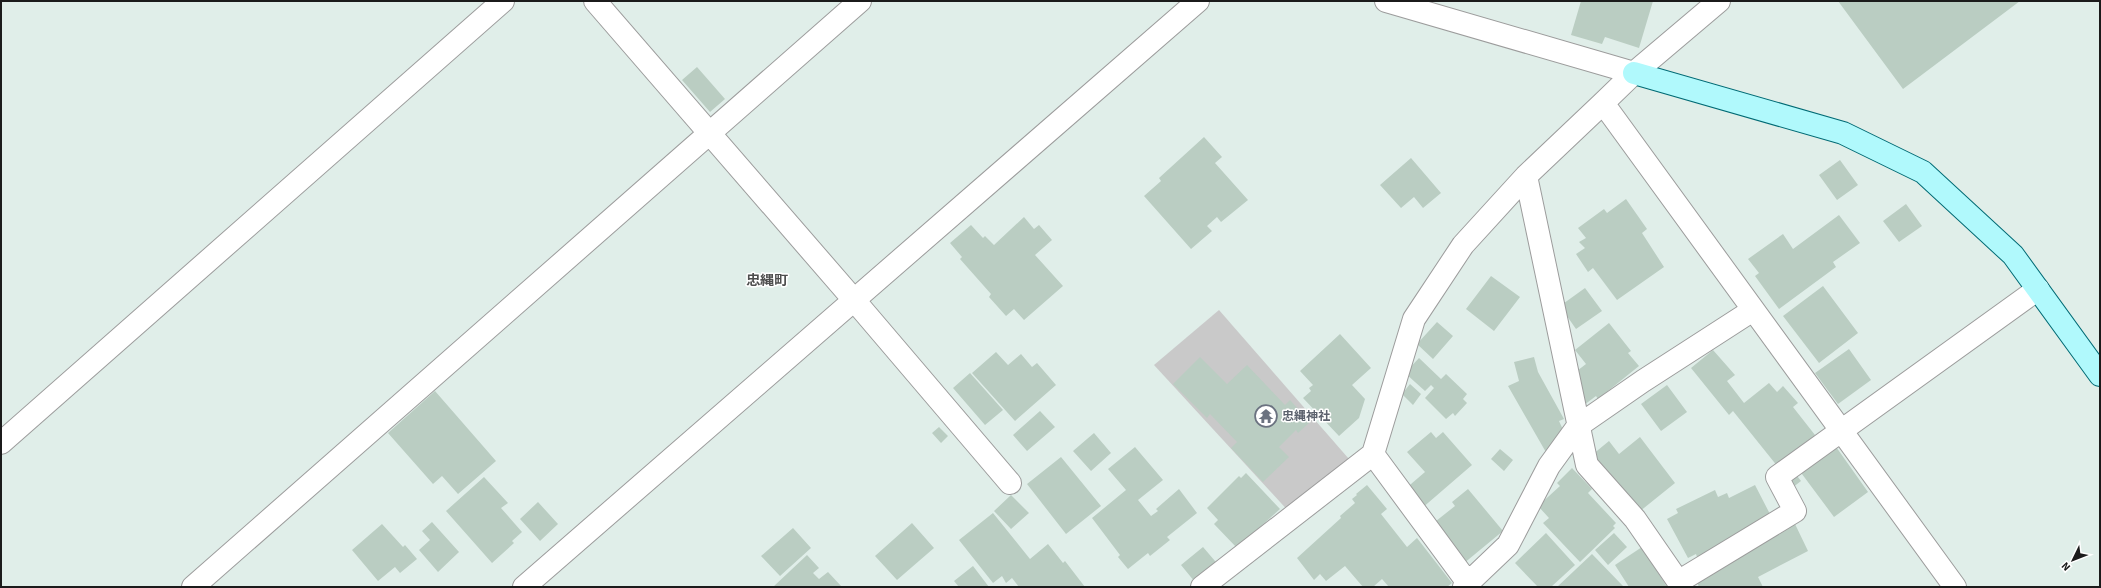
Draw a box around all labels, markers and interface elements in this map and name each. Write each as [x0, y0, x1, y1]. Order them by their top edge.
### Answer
district label: 忠縄町 [746, 271, 788, 291]
temple icon: 忠縄神社 [1253, 403, 1279, 429]
place label: 忠縄神社 [1282, 408, 1330, 425]
north arrow [2053, 540, 2093, 580]
text: N [2058, 559, 2074, 574]

